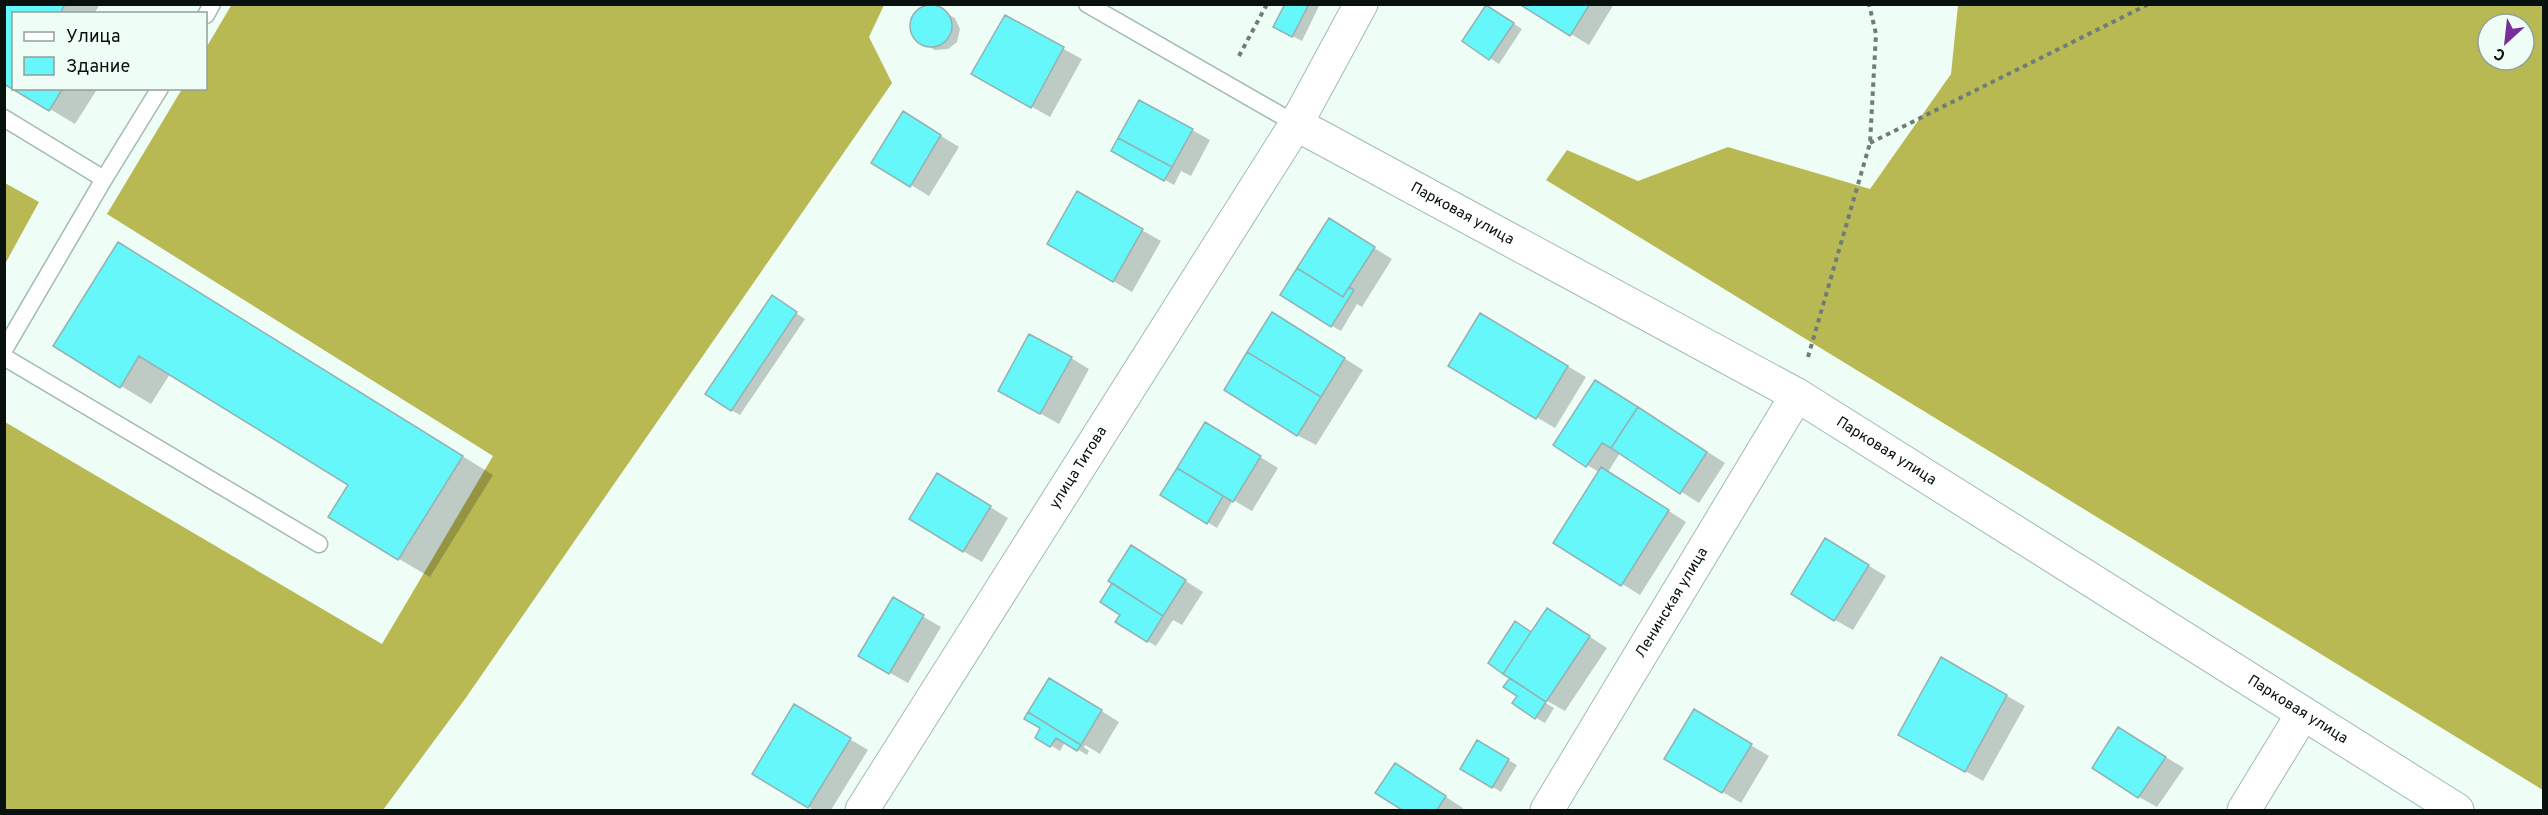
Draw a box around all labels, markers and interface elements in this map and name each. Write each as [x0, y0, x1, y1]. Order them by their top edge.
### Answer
legend [12, 12, 207, 90]
north arrow [2476, 12, 2536, 72]
text: Улица [66, 26, 120, 49]
text: С [2491, 42, 2509, 65]
text: Здание [66, 56, 130, 79]
street label: Парковая улица [1407, 178, 1517, 250]
street label: Парковая улица [1833, 412, 1940, 490]
street label: улица Титова [1045, 423, 1112, 513]
street label: Ленинская улица [1631, 544, 1712, 662]
street label: Парковая улица [2244, 671, 2351, 748]

